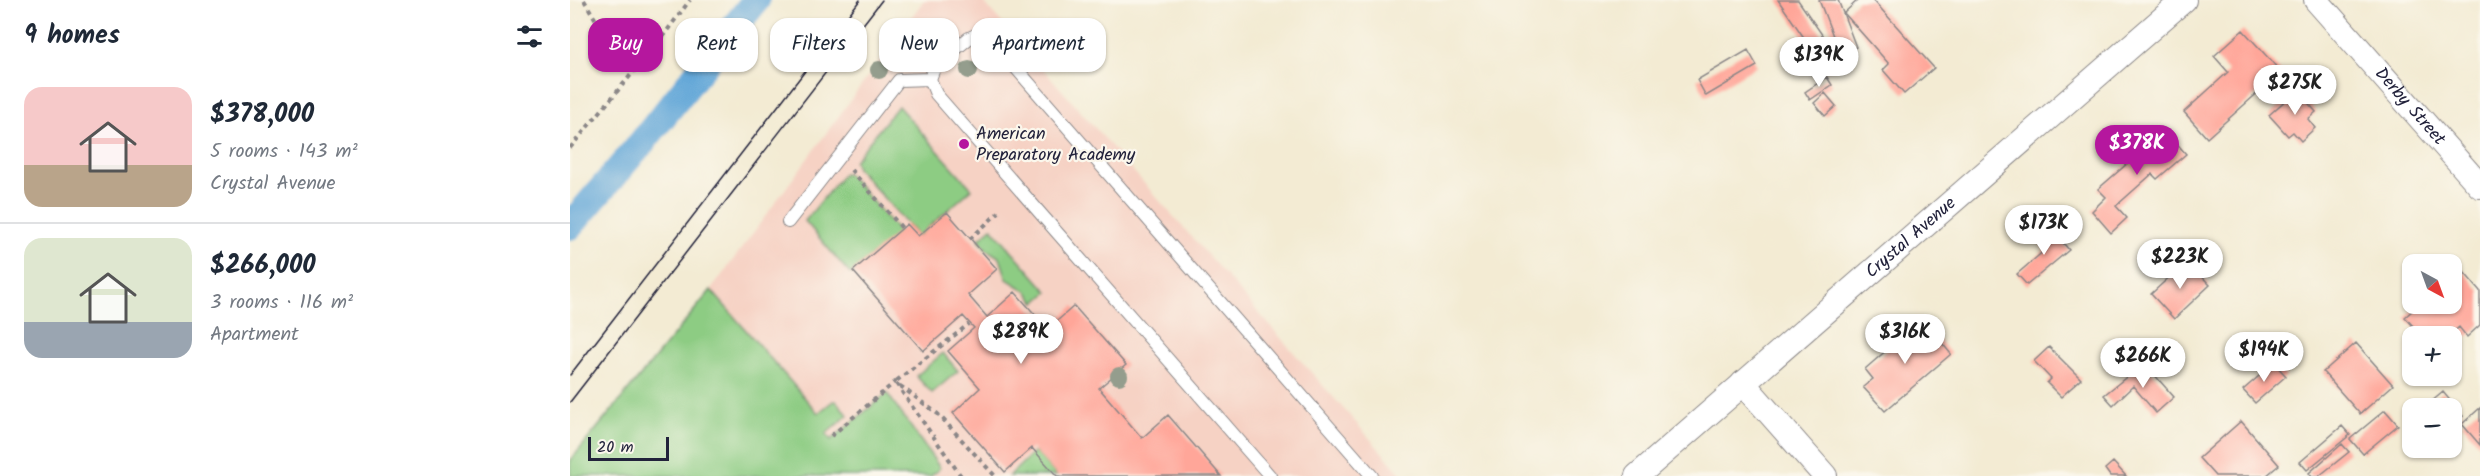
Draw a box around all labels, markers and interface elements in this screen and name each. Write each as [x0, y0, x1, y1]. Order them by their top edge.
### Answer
text: 9 homes [24, 15, 120, 57]
chip: Buy [588, 18, 663, 72]
chip: Rent [675, 18, 758, 72]
chip: Filters [770, 18, 867, 72]
chip: New [879, 18, 959, 72]
chip: Apartment [971, 18, 1106, 72]
icon: filters [513, 20, 546, 53]
pin: $139K [1777, 37, 1861, 88]
text: $139K [1794, 40, 1844, 72]
street label: Derby Street [2367, 61, 2453, 153]
pin: $275K [2253, 65, 2337, 116]
text: $275K [2267, 68, 2323, 100]
text: $378,000 [210, 94, 314, 136]
icon: home [72, 111, 144, 183]
place label: American Preparatory Academy [976, 120, 1136, 170]
pin: $378K [2095, 125, 2179, 176]
text: $378K [2109, 128, 2165, 160]
text: 5 rooms · 143 m² [210, 136, 358, 168]
marker: American Preparatory Academy [957, 137, 971, 151]
text: Crystal Avenue [210, 168, 335, 200]
street label: Crystal Avenue [1859, 190, 1963, 286]
pin: $173K [2002, 205, 2086, 256]
text: $173K [2019, 208, 2069, 240]
pin: $223K [2138, 239, 2222, 290]
text: $223K [2151, 242, 2209, 274]
text: $266,000 [210, 245, 316, 287]
north arrow [2402, 254, 2462, 314]
map controls [2402, 254, 2462, 458]
icon: home [72, 262, 144, 334]
text: 3 rooms · 116 m² [210, 287, 353, 319]
pin: $289K [979, 314, 1063, 365]
pin: $316K [1863, 314, 1947, 365]
text: $289K [992, 317, 1050, 349]
text: $316K [1879, 317, 1931, 349]
text: Apartment [210, 319, 299, 351]
button: + [2402, 326, 2462, 386]
pin: $194K [2222, 332, 2306, 383]
text: $194K [2239, 335, 2289, 367]
pin: $266K [2101, 338, 2185, 389]
text: $266K [2114, 341, 2172, 373]
button: − [2402, 398, 2462, 458]
scale bar [588, 434, 669, 462]
text: 20 m [597, 435, 633, 460]

